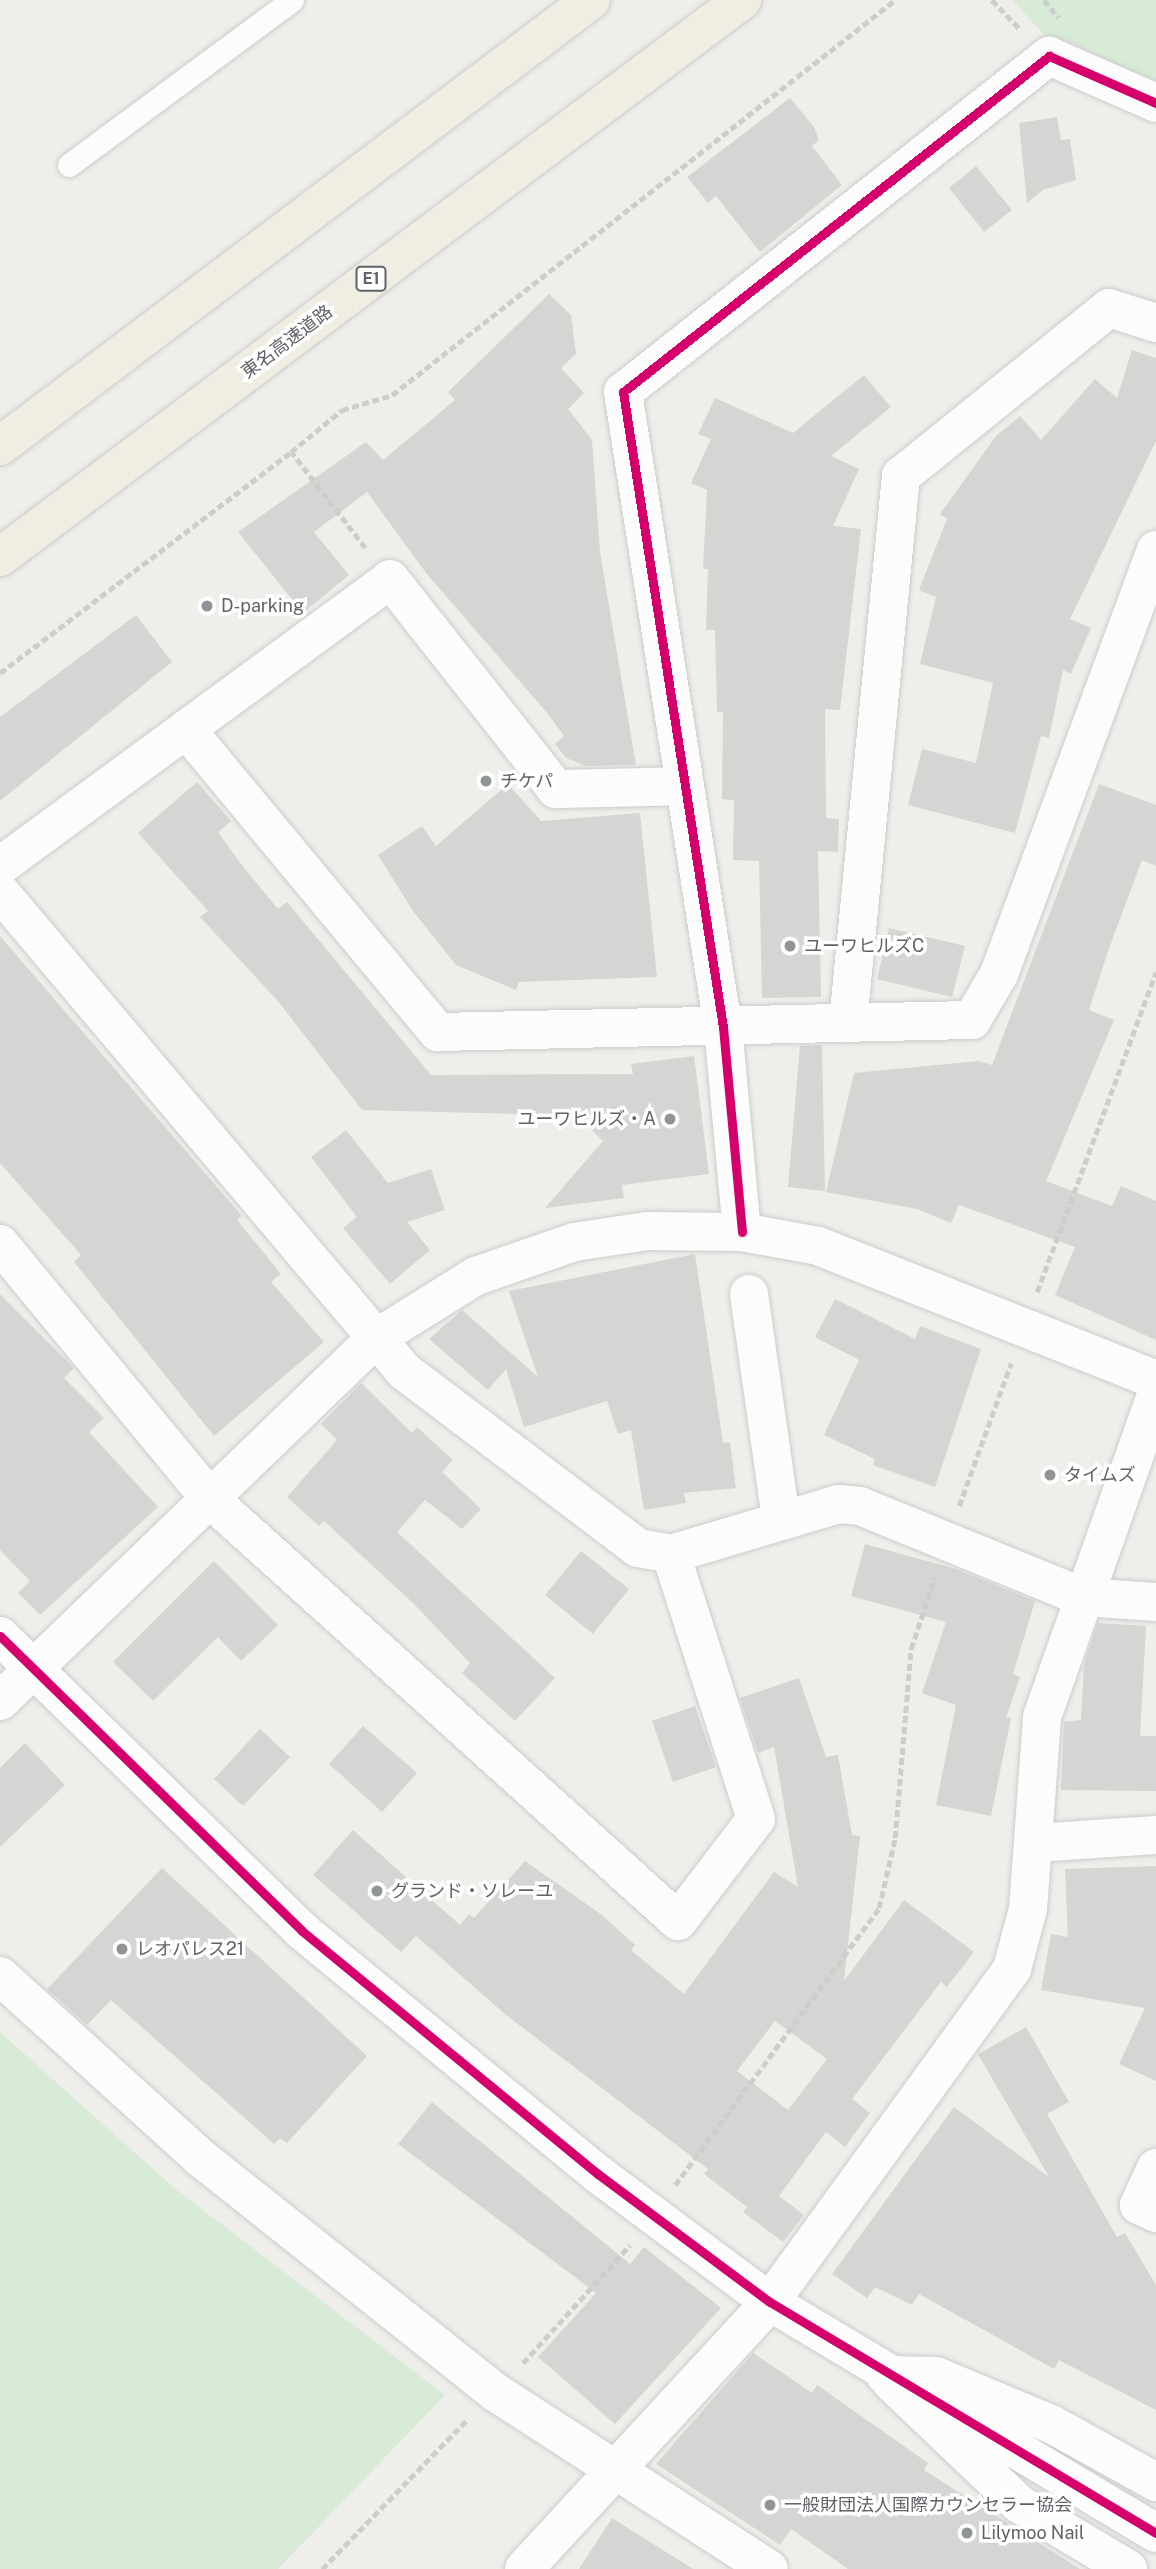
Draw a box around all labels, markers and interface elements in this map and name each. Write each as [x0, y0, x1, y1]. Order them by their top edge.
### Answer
road number: E1 [355, 266, 387, 292]
street label: 東名高速道路 [237, 301, 337, 383]
place label: D-parking [221, 595, 304, 617]
marker: D-parking [199, 598, 215, 614]
place label: チケパ [500, 770, 554, 792]
marker: チケパ [478, 773, 494, 789]
place label: ユーワヒルズC [804, 935, 924, 957]
marker: ユーワヒルズC [782, 938, 798, 954]
place label: ユーワヒルズ・A [517, 1108, 656, 1130]
marker: ユーワヒルズ・A [662, 1111, 678, 1127]
place label: タイムズ [1064, 1464, 1136, 1486]
marker: タイムズ [1042, 1467, 1058, 1483]
place label: グランド・ソレーユ [391, 1880, 553, 1902]
marker: グランド・ソレーユ [369, 1883, 385, 1899]
place label: レオパレス21 [136, 1938, 244, 1960]
marker: レオパレス21 [114, 1941, 130, 1957]
place label: 一般財団法人国際カウンセラー協会 [784, 2494, 1072, 2516]
marker: 一般財団法人国際カウンセラー協会 [762, 2497, 778, 2513]
place label: Lilymoo Nail [981, 2522, 1084, 2544]
marker: Lilymoo Nail [959, 2525, 975, 2541]

